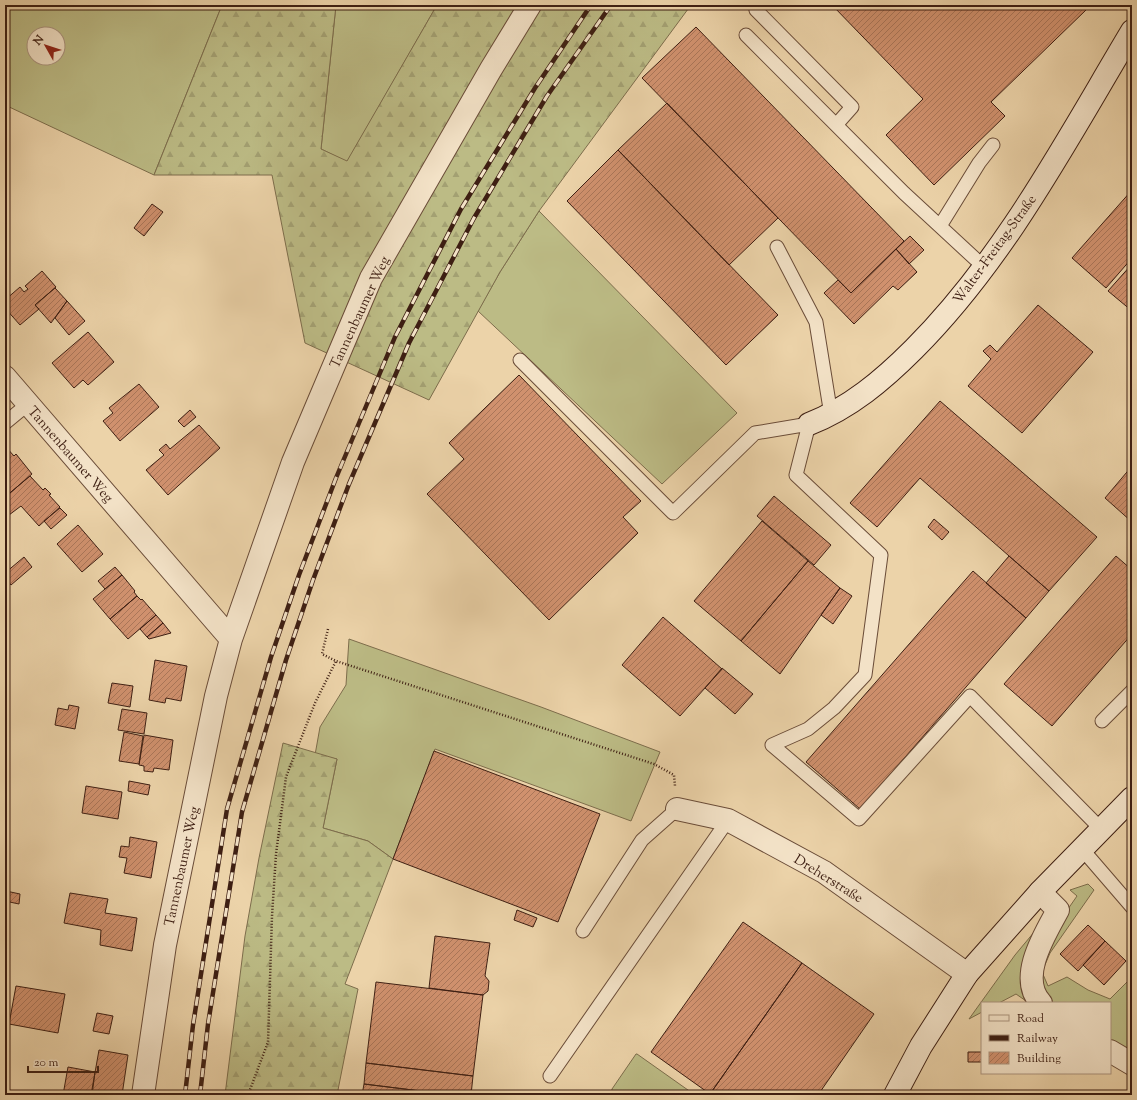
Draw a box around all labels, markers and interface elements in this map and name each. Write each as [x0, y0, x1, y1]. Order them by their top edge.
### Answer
north arrow [26, 26, 66, 66]
text: N [29, 32, 48, 50]
street label: Walter-Freitag-Straße [949, 191, 1042, 309]
street label: Tannenbaumer Weg [326, 253, 396, 372]
street label: Tannenbaumer Weg [22, 403, 117, 508]
street label: Tannenbaumer Weg [161, 805, 205, 928]
street label: Dreherstraße [789, 850, 867, 909]
legend [981, 1002, 1111, 1074]
text: Road [1017, 1010, 1044, 1028]
text: Railway [1017, 1030, 1058, 1048]
scale bar [28, 1048, 98, 1074]
text: Building [1017, 1050, 1061, 1068]
text: 20 m [34, 1054, 59, 1072]

